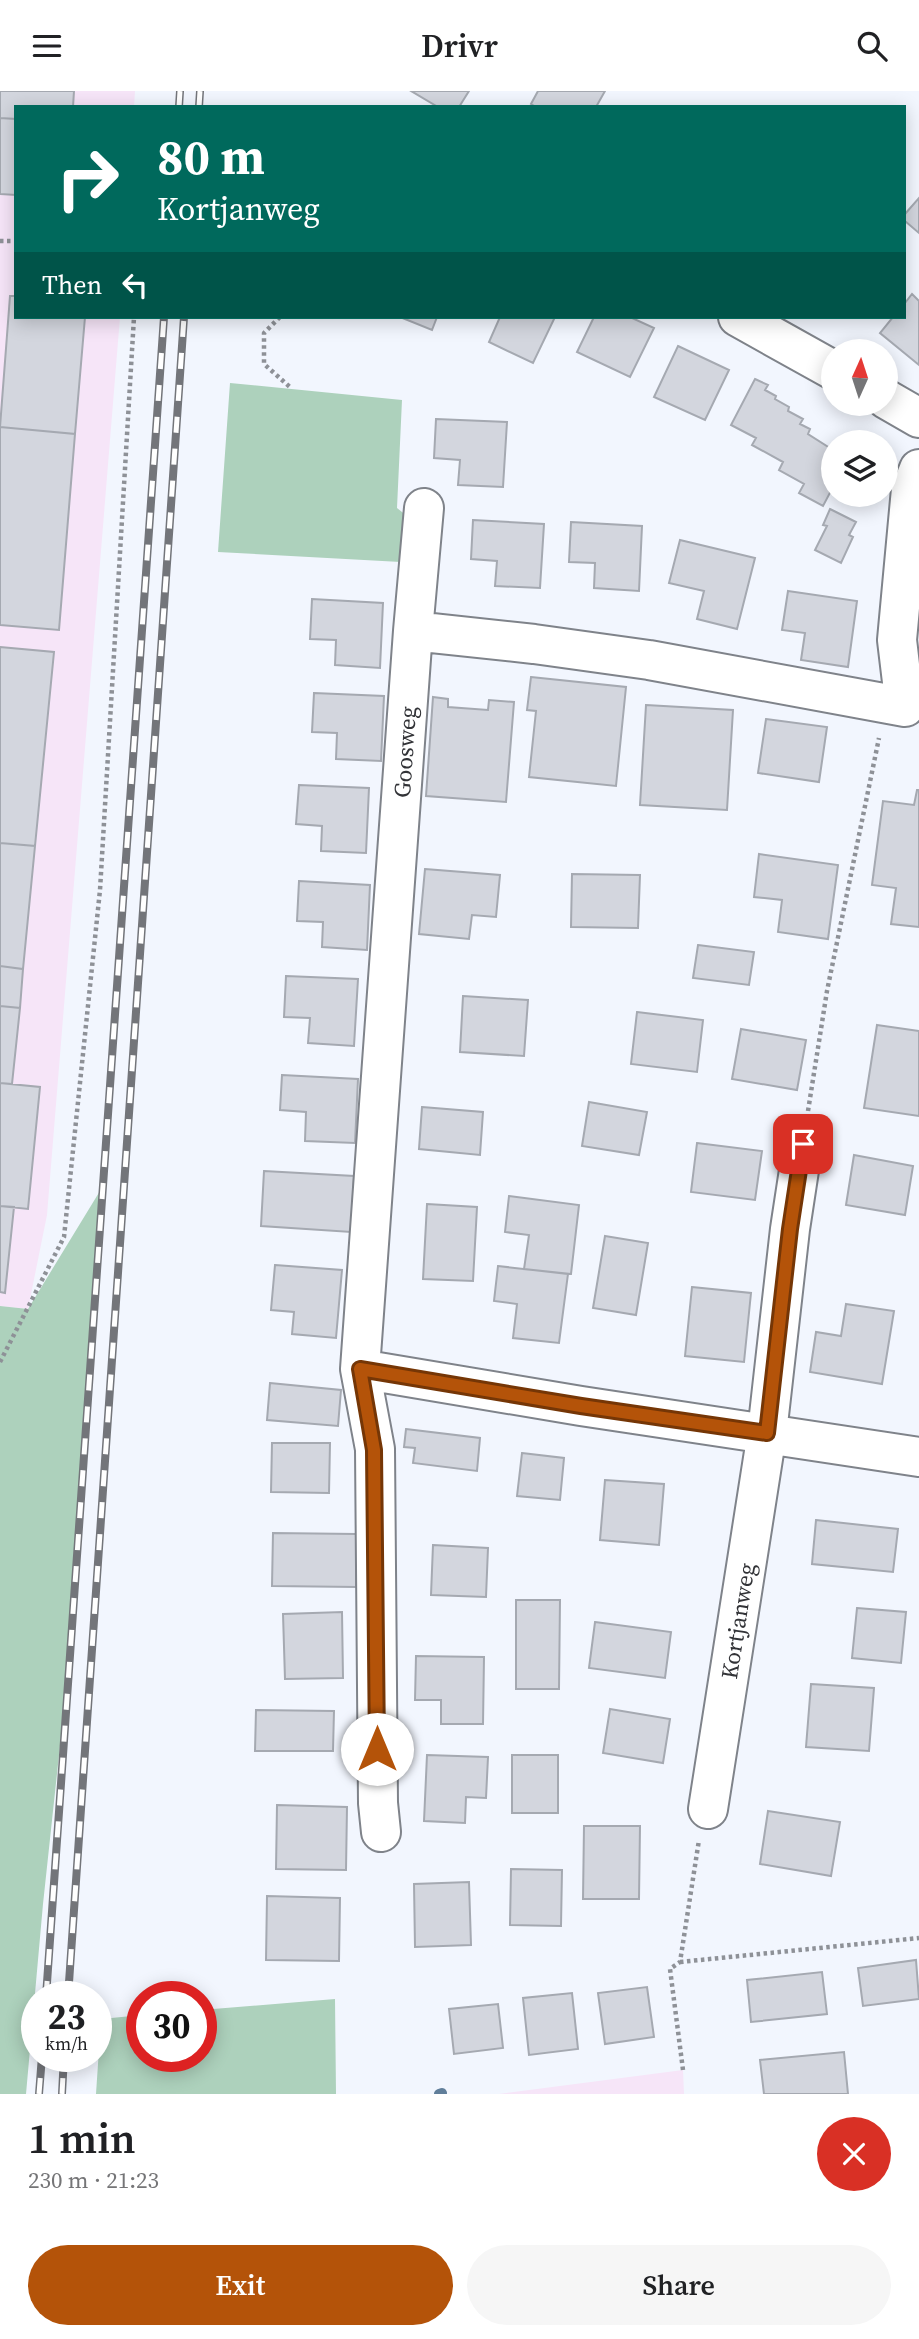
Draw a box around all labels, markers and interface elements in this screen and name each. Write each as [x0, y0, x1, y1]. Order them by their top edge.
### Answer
text: Drivr [421, 24, 498, 68]
icon: menu [28, 27, 66, 65]
icon: search [853, 27, 891, 65]
text: 80 m [157, 123, 265, 190]
icon: right [42, 133, 133, 224]
text: Kortjanweg [157, 187, 320, 231]
icon: left [116, 266, 154, 304]
text: Then [42, 267, 102, 303]
north arrow [821, 339, 898, 417]
map controls [821, 339, 898, 507]
button: layers [821, 430, 898, 507]
street label: Goosweg [386, 705, 424, 799]
pin [773, 1114, 833, 1174]
icon: arrive [784, 1125, 822, 1163]
street label: Kortjanweg [713, 1561, 763, 1681]
position arrow [340, 1712, 414, 1786]
speed limit sign: 30 [126, 1981, 217, 2072]
text: 23 [48, 1993, 85, 2041]
text: km/h [45, 2031, 88, 2056]
text: 1 min [28, 2109, 136, 2167]
button: close [817, 2117, 891, 2191]
text: 230 m · 21:23 [28, 2164, 159, 2196]
button: Exit [28, 2245, 453, 2325]
button: Share [467, 2245, 891, 2325]

